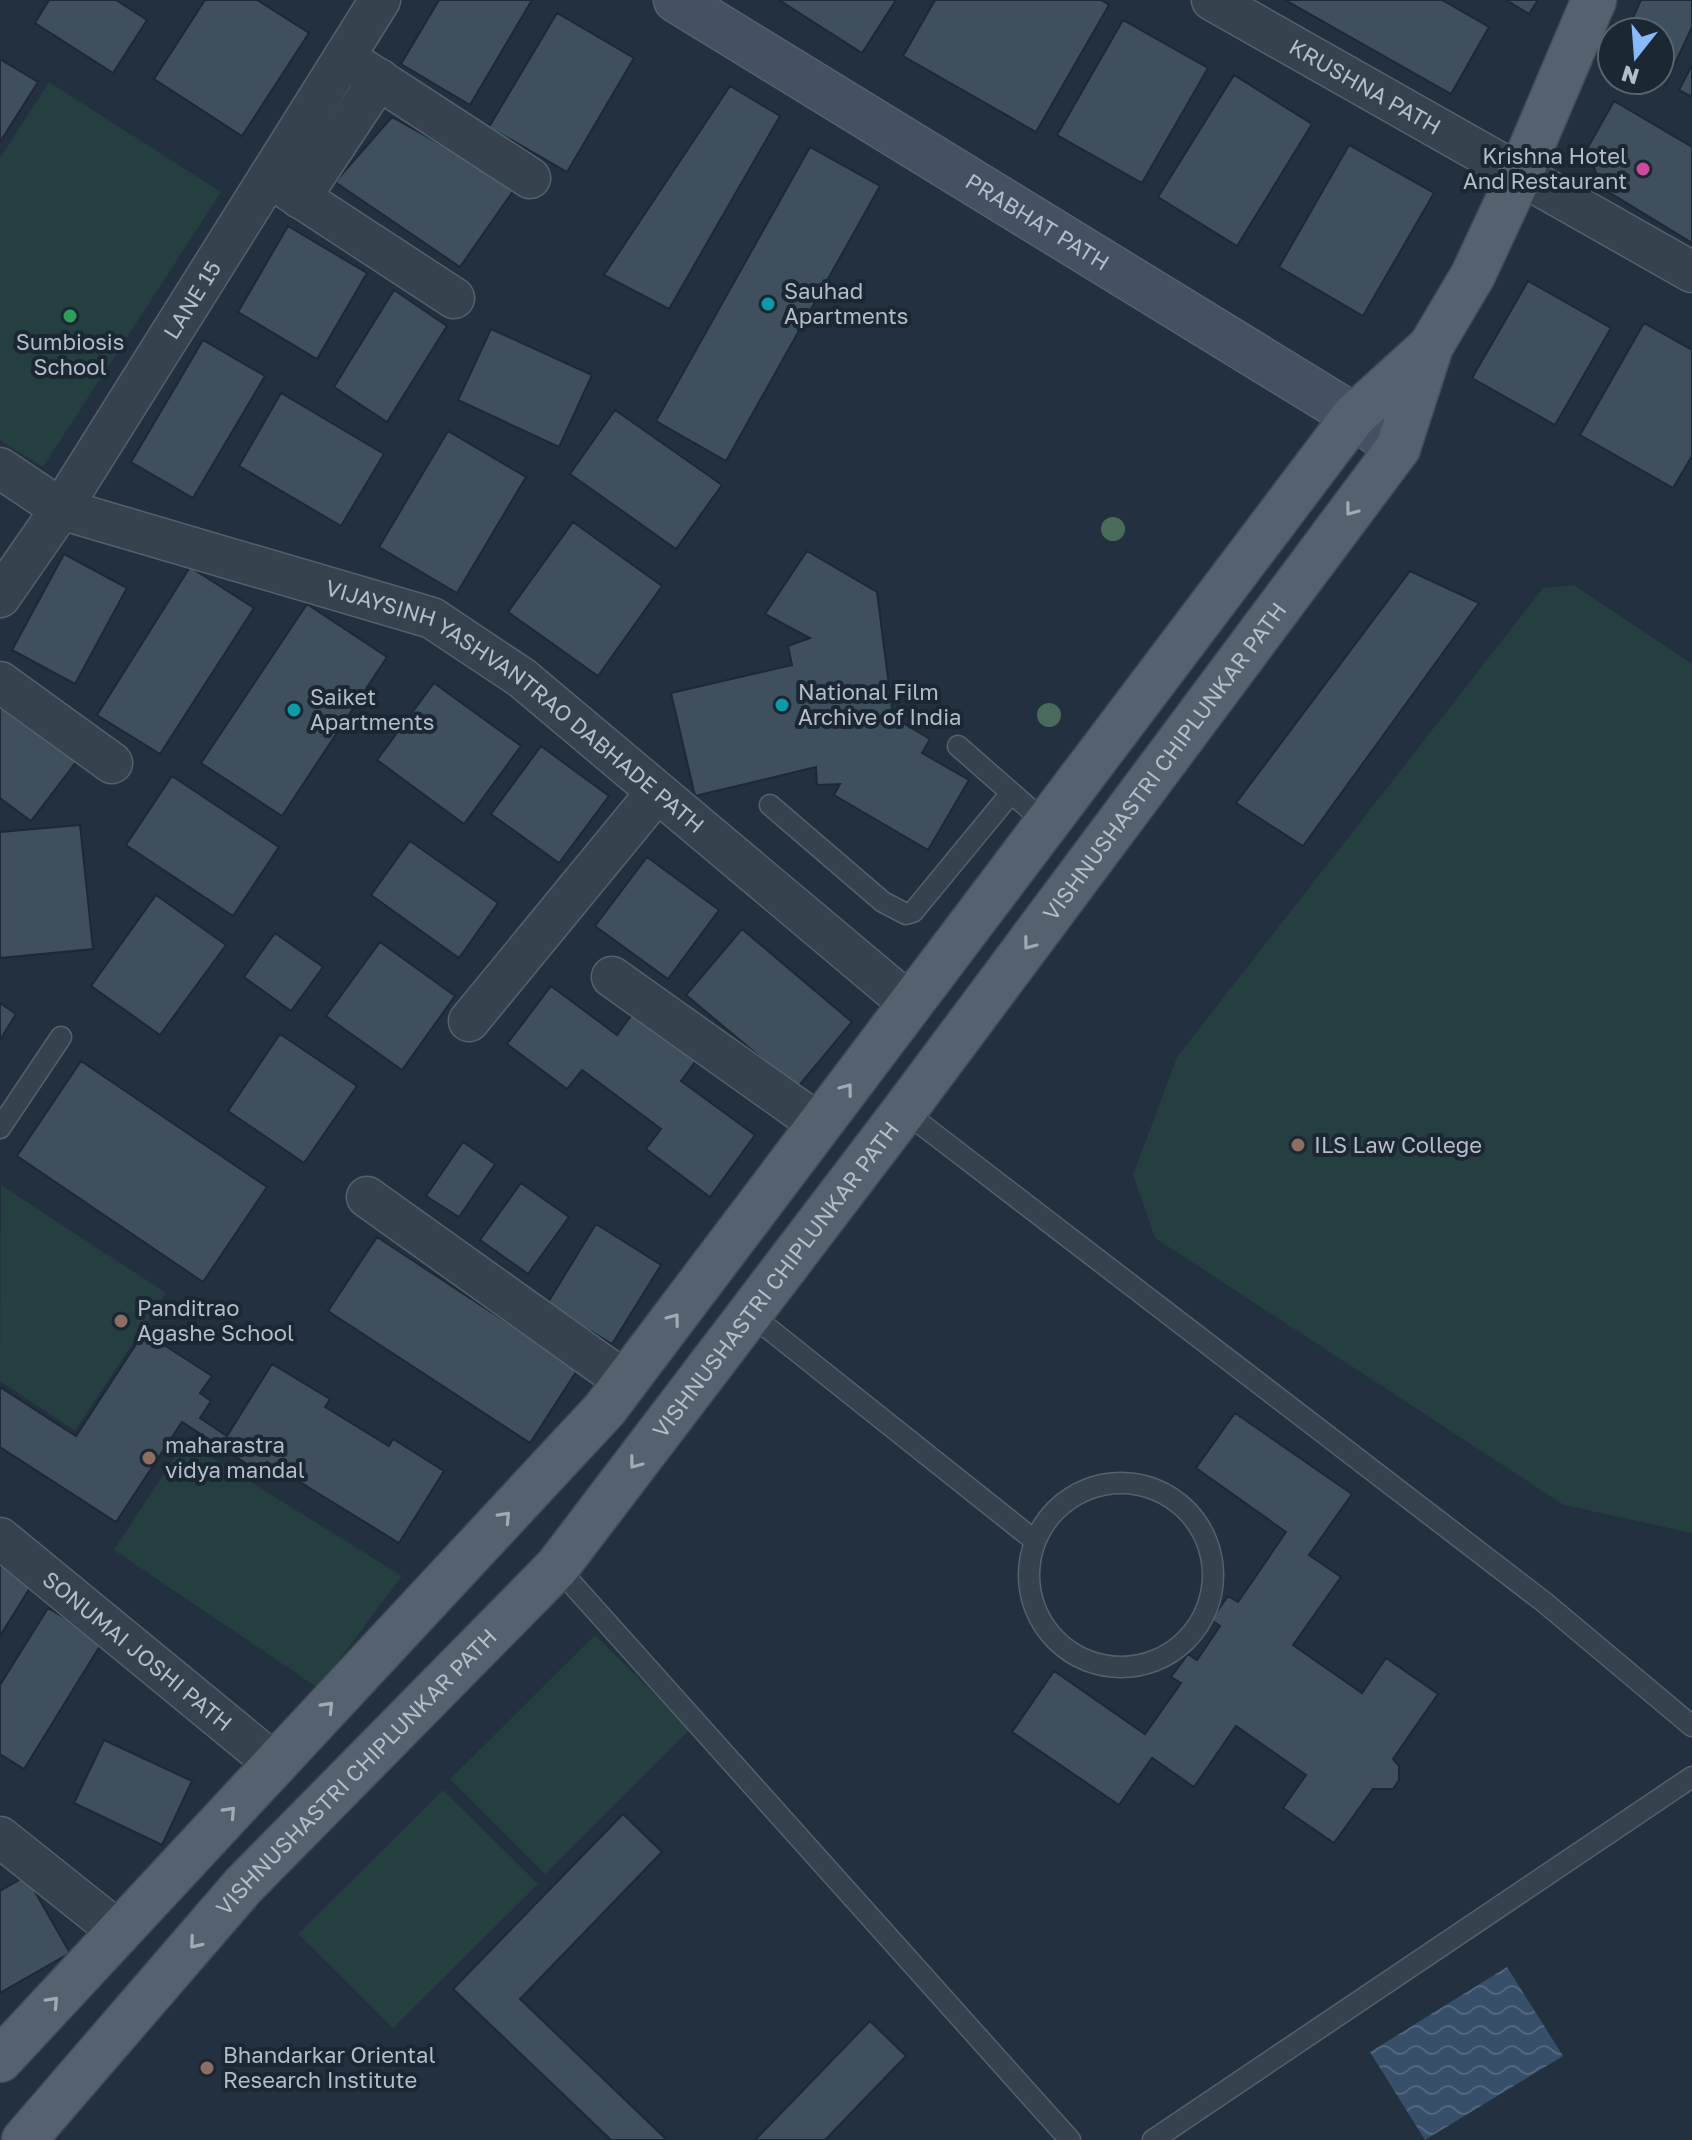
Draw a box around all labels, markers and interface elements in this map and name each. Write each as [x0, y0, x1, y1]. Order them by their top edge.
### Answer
north arrow [1596, 16, 1676, 96]
street label: KRUSHNA PATH [1285, 33, 1446, 140]
text: N [1618, 60, 1642, 91]
place label: Krishna Hotel And Restaurant [1463, 142, 1627, 194]
marker: Krishna Hotel And Restaurant [1634, 160, 1652, 178]
street label: PRABHAT PATH [961, 167, 1115, 276]
street label: LANE 15 [157, 255, 226, 344]
place label: Sauhad Apartments [784, 277, 909, 329]
marker: Sauhad Apartments [759, 295, 777, 313]
marker: Sumbiosis School [61, 307, 79, 325]
place label: Sumbiosis School [16, 328, 124, 380]
one-way arrow [1346, 502, 1361, 516]
street label: VIJAYSINH YASHVANTRAO DABHADE PATH [323, 574, 710, 838]
street label: VISHNUSHASTRI CHIPLUNKAR PATH [1037, 597, 1291, 926]
place label: National Film Archive of India [798, 678, 961, 730]
place label: Saiket Apartments [310, 683, 435, 735]
marker: National Film Archive of India [773, 696, 791, 714]
marker: Saiket Apartments [285, 701, 303, 719]
one-way arrow [1024, 935, 1038, 949]
one-way arrow [838, 1084, 852, 1098]
street label: VISHNUSHASTRI CHIPLUNKAR PATH [646, 1116, 904, 1443]
place label: ILS Law College [1314, 1131, 1482, 1158]
marker: ILS Law College [1289, 1136, 1307, 1154]
place label: Panditrao Agashe School [137, 1294, 294, 1346]
marker: Panditrao Agashe School [112, 1312, 130, 1330]
one-way arrow [664, 1313, 678, 1328]
place label: maharastra vidya mandal [165, 1431, 305, 1483]
marker: maharastra vidya mandal [140, 1449, 158, 1467]
one-way arrow [631, 1455, 645, 1469]
one-way arrow [496, 1512, 511, 1526]
street label: SONUMAI JOSHI PATH [38, 1565, 238, 1736]
street label: VISHNUSHASTRI CHIPLUNKAR PATH [210, 1623, 502, 1921]
one-way arrow [318, 1702, 333, 1716]
one-way arrow [220, 1807, 235, 1821]
one-way arrow [190, 1934, 205, 1948]
one-way arrow [43, 1997, 57, 2012]
place label: Bhandarkar Oriental Research Institute [223, 2041, 436, 2093]
marker: Bhandarkar Oriental Research Institute [198, 2059, 216, 2077]

